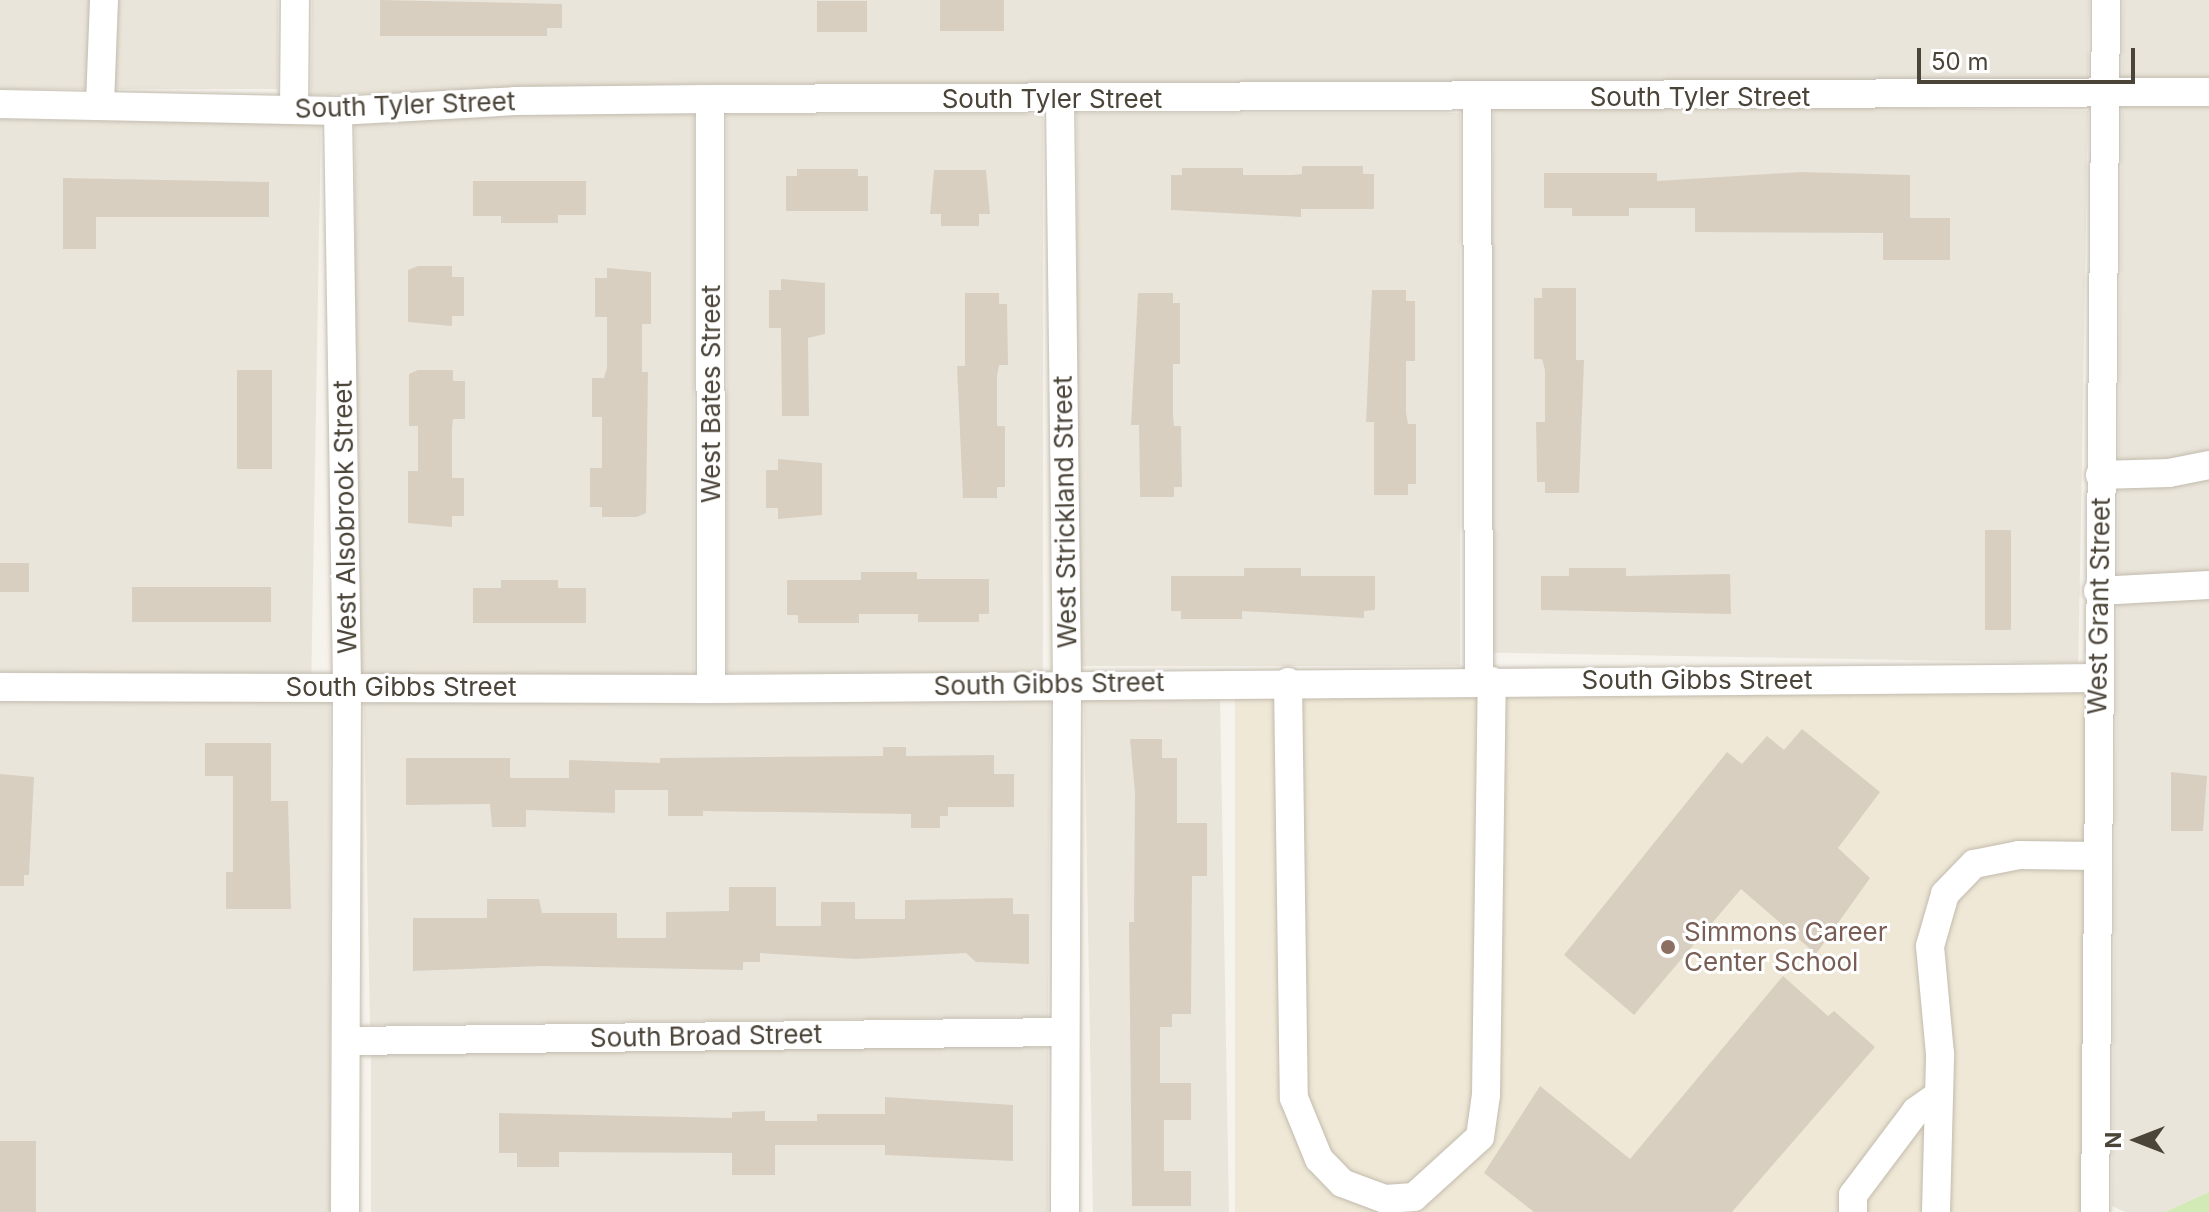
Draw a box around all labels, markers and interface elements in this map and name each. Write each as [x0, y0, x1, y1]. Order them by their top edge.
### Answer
scale bar [1921, 32, 2139, 82]
text: 50 m [1931, 47, 1989, 76]
street label: South Tyler Street [1590, 81, 1810, 113]
street label: South Tyler Street [942, 83, 1162, 115]
street label: South Tyler Street [294, 86, 516, 124]
street label: West Bates Street [695, 285, 727, 503]
street label: West Strickland Street [1047, 375, 1083, 649]
street label: West Alsobrook Street [327, 380, 363, 654]
street label: West Grant Street [2082, 497, 2116, 715]
street label: South Gibbs Street [1582, 664, 1812, 696]
street label: South Gibbs Street [933, 666, 1165, 702]
street label: South Gibbs Street [286, 671, 516, 703]
place label: Simmons Career Center School [1684, 916, 1888, 978]
marker: Simmons Career Center School [1659, 938, 1677, 956]
street label: South Broad Street [590, 1018, 822, 1054]
north arrow [2097, 1100, 2177, 1180]
text: N [2100, 1132, 2126, 1148]

